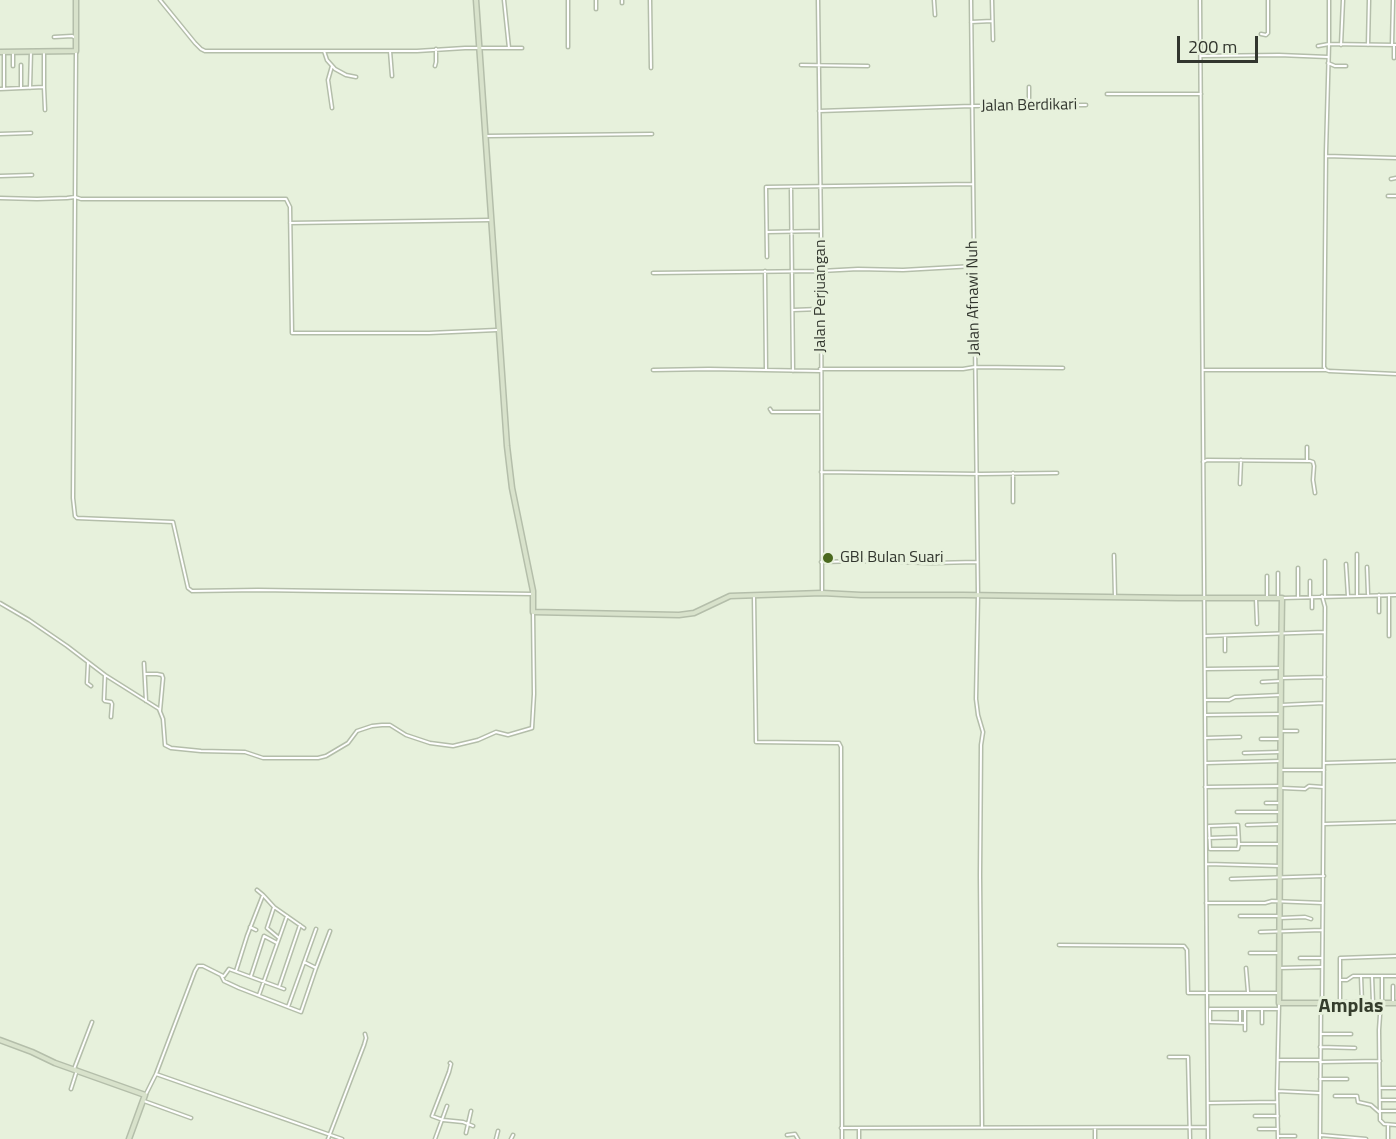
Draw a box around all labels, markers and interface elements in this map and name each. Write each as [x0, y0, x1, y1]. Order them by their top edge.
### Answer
scale bar [1180, 24, 1261, 62]
text: 200 m [1188, 33, 1237, 60]
street label: Jalan Berdikari [981, 96, 1077, 116]
street label: Jalan Perjuangan [811, 240, 831, 352]
street label: Jalan Afnawi Nuh [963, 240, 985, 356]
place label: GBI Bulan Suari [840, 548, 944, 568]
marker: GBI Bulan Suari [821, 551, 835, 565]
district label: Amplas [1319, 995, 1383, 1019]

